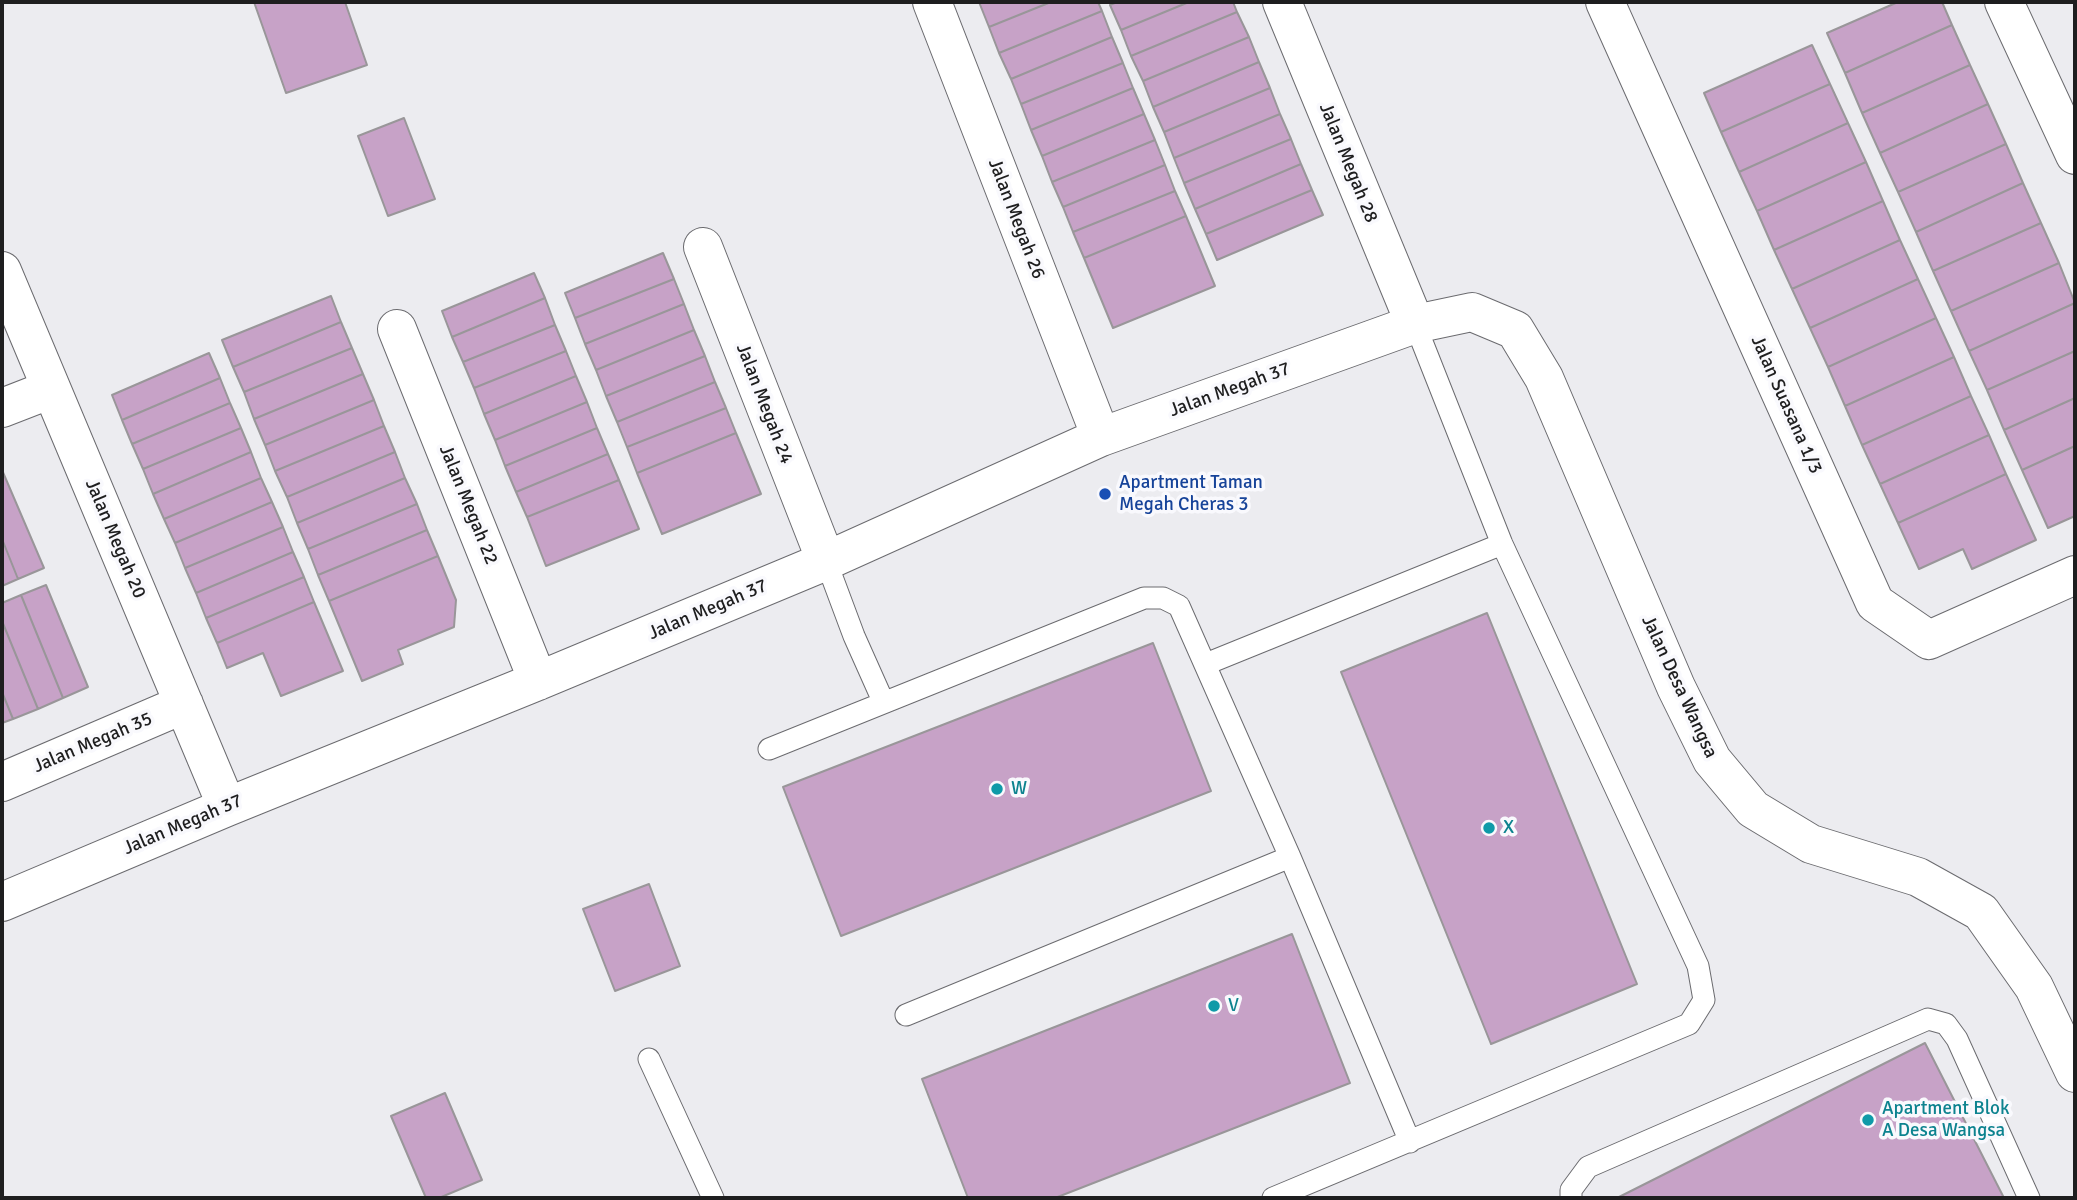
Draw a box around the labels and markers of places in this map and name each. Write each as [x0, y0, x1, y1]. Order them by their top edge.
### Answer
place label: Apartment Taman Megah Cheras 3 [1119, 472, 1263, 516]
marker: Apartment Taman Megah Cheras 3 [1097, 486, 1113, 502]
place label: W [1011, 778, 1027, 800]
marker: W [989, 781, 1005, 797]
place label: X [1503, 817, 1514, 839]
marker: X [1481, 820, 1497, 836]
place label: V [1228, 995, 1239, 1017]
marker: V [1206, 998, 1222, 1014]
place label: Apartment Blok A Desa Wangsa [1882, 1098, 2009, 1142]
marker: Apartment Blok A Desa Wangsa [1860, 1112, 1876, 1128]

